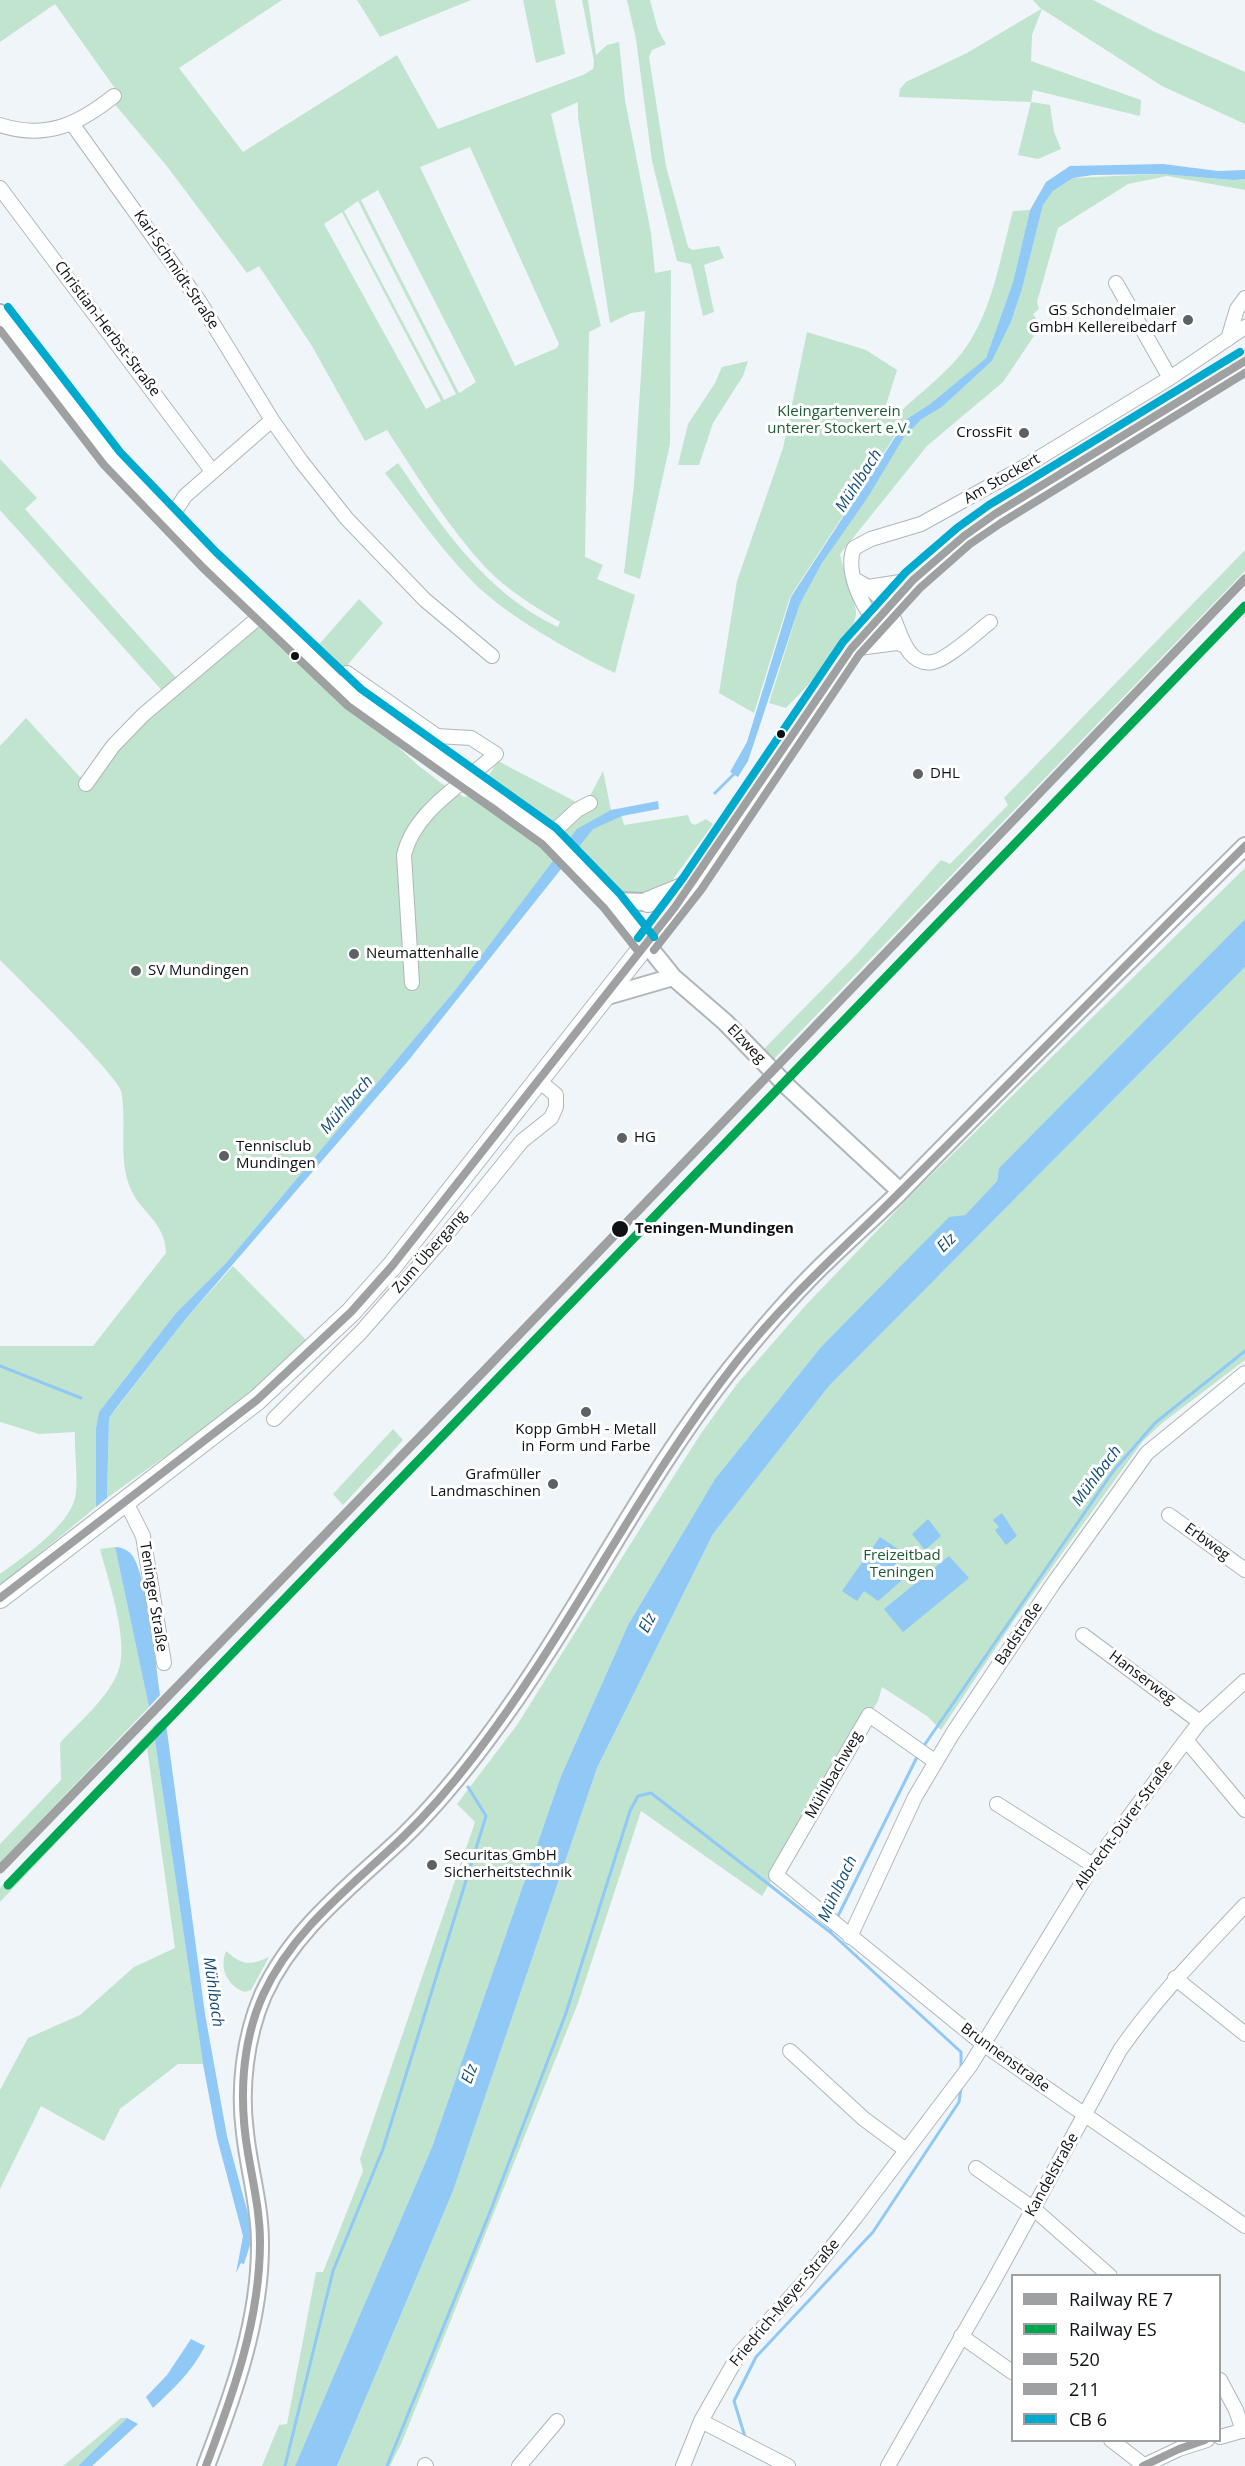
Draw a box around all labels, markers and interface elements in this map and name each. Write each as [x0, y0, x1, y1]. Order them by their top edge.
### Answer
street label: Karl-Schmidt-Straße [129, 207, 223, 333]
street label: Christian-Herbst-Straße [50, 258, 164, 400]
place label: GS Schondelmaier GmbH Kellereibedarf [1029, 302, 1176, 337]
marker: GS Schondelmaier GmbH Kellereibedarf [1181, 313, 1195, 327]
park label: Kleingartenverein unterer Stockert e.V. [767, 403, 911, 438]
place label: CrossFit [956, 424, 1012, 442]
marker: CrossFit [1017, 426, 1031, 440]
water label: Mühlbach [832, 446, 886, 516]
street label: Am Stockert [961, 450, 1043, 508]
unlabelled marker [289, 650, 301, 662]
unlabelled marker [775, 728, 787, 740]
place label: DHL [930, 765, 960, 783]
marker: DHL [911, 767, 925, 781]
place label: Neumattenhalle [366, 945, 479, 963]
marker: Neumattenhalle [347, 947, 361, 961]
place label: SV Mundingen [148, 962, 249, 980]
marker: SV Mundingen [129, 964, 143, 978]
street label: Elzweg [723, 1021, 769, 1067]
water label: Mühlbach [317, 1072, 377, 1138]
place label: HG [634, 1129, 656, 1147]
marker: HG [615, 1131, 629, 1145]
place label: Tennisclub Mundingen [236, 1138, 316, 1173]
marker: Tennisclub Mundingen [217, 1149, 231, 1163]
street label: Zum Übergang [389, 1207, 471, 1297]
marker: Teningen-Mundingen [610, 1219, 630, 1239]
place label: Teningen-Mundingen [635, 1220, 794, 1238]
water label: Elz [933, 1229, 961, 1257]
marker: Kopp GmbH - Metall in Form und Farbe [579, 1405, 593, 1419]
place label: Kopp GmbH - Metall in Form und Farbe [515, 1421, 657, 1456]
water label: Mühlbach [1068, 1442, 1126, 1510]
place label: Grafmüller Landmaschinen [430, 1466, 541, 1501]
marker: Grafmüller Landmaschinen [546, 1477, 560, 1491]
street label: Erbweg [1181, 1519, 1233, 1565]
street label: Teninger Straße [135, 1541, 171, 1653]
park label: Freizeitbad Teningen [863, 1547, 941, 1582]
street label: Badstraße [991, 1599, 1047, 1669]
water label: Elz [635, 1610, 661, 1636]
street label: Hanserweg [1105, 1647, 1179, 1709]
street label: Mühlbachweg [802, 1728, 866, 1822]
street label: Albrecht-Dürer-Straße [1071, 1757, 1177, 1893]
place label: Securitas GmbH Sicherheitstechnik [444, 1847, 572, 1882]
water label: Mühlbach [814, 1853, 862, 1925]
marker: Securitas GmbH Sicherheitstechnik [425, 1858, 439, 1872]
water label: Mühlbach [199, 1956, 227, 2028]
street label: Brunnenstraße [957, 2020, 1053, 2096]
water label: Elz [458, 2062, 482, 2086]
street label: Kandelstraße [1022, 2130, 1082, 2220]
street label: Friedrich-Meyer-Straße [726, 2236, 844, 2370]
legend [1011, 2274, 1221, 2442]
text: Railway RE 7 [1069, 2287, 1173, 2311]
text: Railway ES [1069, 2317, 1157, 2341]
text: 520 [1069, 2347, 1100, 2371]
text: 211 [1069, 2377, 1100, 2401]
text: CB 6 [1069, 2407, 1107, 2431]

